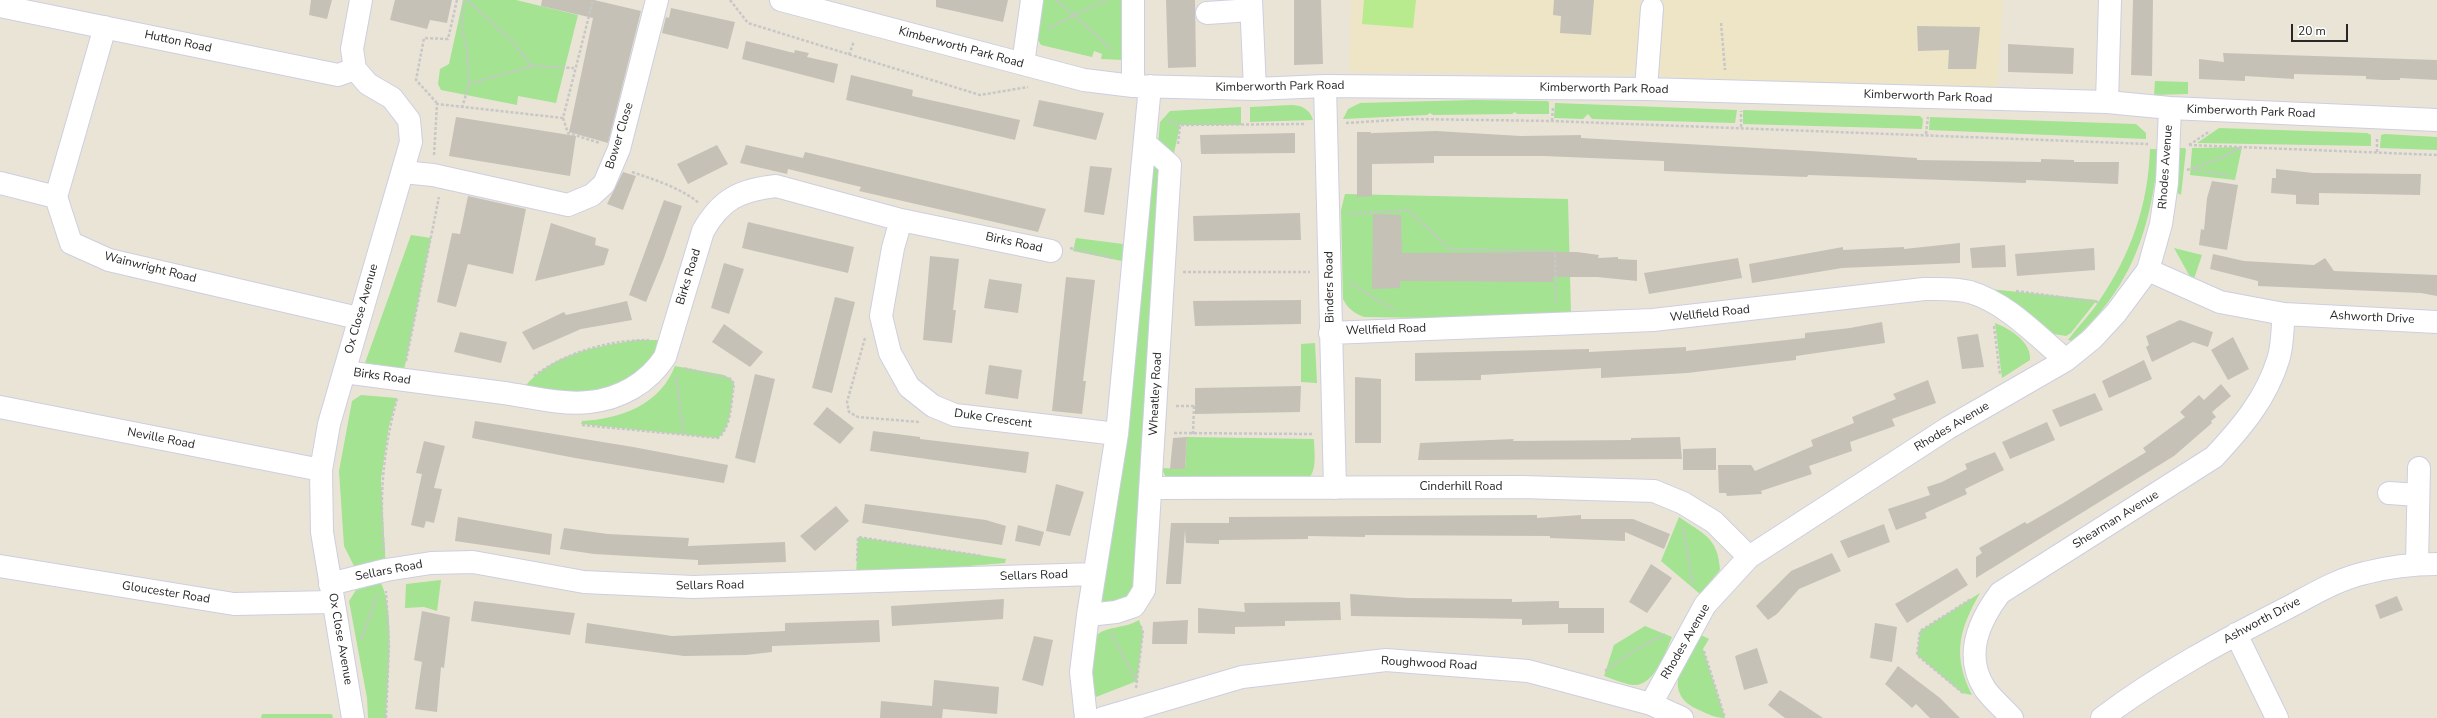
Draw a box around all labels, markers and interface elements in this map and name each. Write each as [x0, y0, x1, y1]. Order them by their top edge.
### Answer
scale bar [2293, 16, 2350, 42]
text: 20 m [2298, 23, 2326, 39]
street label: Kimberworth Park Road [897, 24, 1025, 72]
street label: Hutton Road [143, 28, 213, 56]
street label: Kimberworth Park Road [1215, 79, 1345, 95]
street label: Kimberworth Park Road [1539, 81, 1669, 97]
street label: Kimberworth Park Road [1863, 88, 1993, 106]
street label: Bower Close [603, 101, 637, 171]
street label: Kimberworth Park Road [2186, 103, 2316, 121]
street label: Rhodes Avenue [2156, 124, 2176, 210]
street label: Birks Road [984, 230, 1044, 256]
street label: Birks Road [674, 247, 704, 307]
street label: Wainwright Road [102, 250, 198, 286]
street label: Binders Road [1322, 251, 1338, 323]
street label: Ox Close Avenue [342, 262, 382, 356]
street label: Wellfield Road [1669, 303, 1751, 325]
street label: Ashworth Drive [2329, 309, 2415, 327]
street label: Wellfield Road [1346, 321, 1426, 339]
street label: Wheatley Road [1147, 352, 1165, 436]
street label: Birks Road [352, 366, 412, 388]
street label: Rhodes Avenue [1912, 399, 1992, 455]
street label: Duke Crescent [953, 406, 1033, 432]
street label: Neville Road [126, 425, 196, 453]
street label: Cinderhill Road [1419, 480, 1503, 494]
street label: Shearman Avenue [2070, 488, 2162, 552]
street label: Sellars Road [354, 557, 424, 585]
street label: Sellars Road [1000, 568, 1068, 584]
street label: Sellars Road [676, 578, 744, 594]
street label: Gloucester Road [121, 579, 211, 607]
street label: Ox Close Avenue [325, 592, 355, 686]
street label: Ashworth Drive [2221, 595, 2303, 647]
street label: Rhodes Avenue [1659, 602, 1713, 682]
street label: Roughwood Road [1380, 654, 1478, 674]

